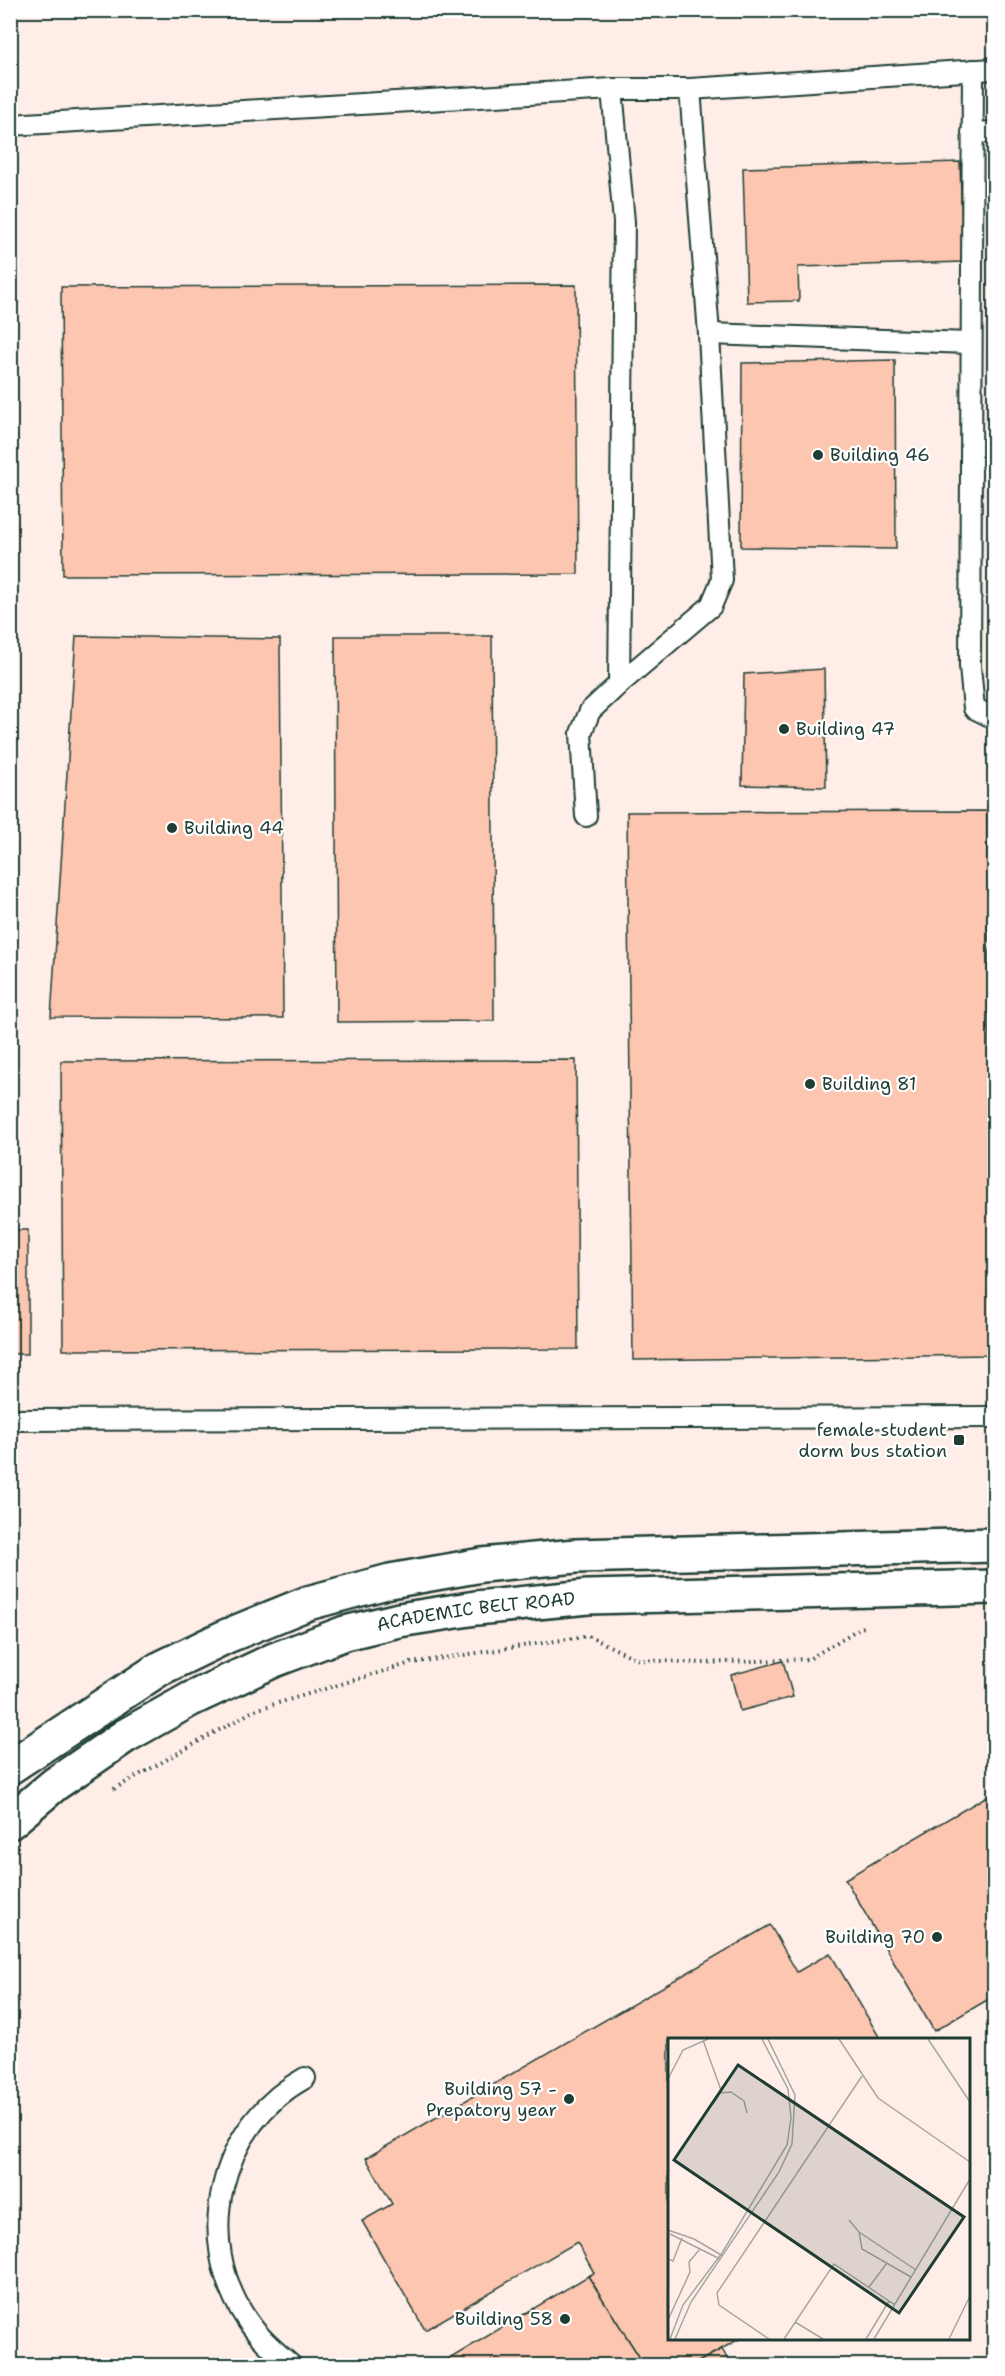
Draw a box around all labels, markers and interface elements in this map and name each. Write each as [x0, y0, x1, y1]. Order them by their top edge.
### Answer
place label: Building 46 [830, 443, 930, 467]
marker: Building 46 [811, 448, 825, 462]
place label: Building 47 [796, 717, 895, 741]
marker: Building 47 [777, 722, 791, 736]
place label: Building 44 [184, 816, 284, 840]
marker: Building 44 [165, 821, 179, 835]
place label: Building 81 [822, 1072, 917, 1096]
marker: Building 81 [803, 1077, 817, 1091]
place label: female student dorm bus station [799, 1418, 947, 1463]
marker: female student dorm bus station [952, 1433, 966, 1447]
street label: ACADEMIC BELT ROAD [374, 1586, 576, 1637]
place label: Building 70 [825, 1925, 925, 1949]
marker: Building 70 [930, 1930, 944, 1944]
inset map [668, 2038, 969, 2340]
place label: Building 57 - Prepatory year [426, 2077, 557, 2122]
marker: Building 57 - Prepatory year [562, 2092, 576, 2106]
place label: Building 58 [455, 2307, 553, 2331]
marker: Building 58 [558, 2312, 572, 2326]

